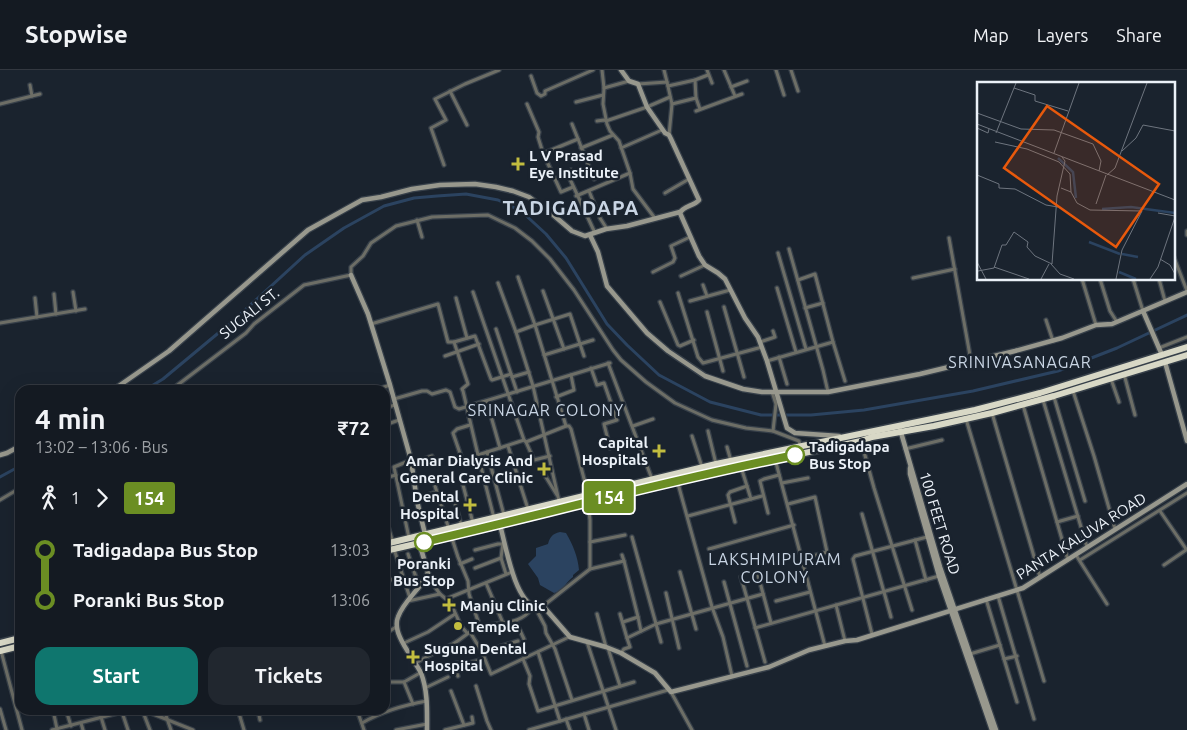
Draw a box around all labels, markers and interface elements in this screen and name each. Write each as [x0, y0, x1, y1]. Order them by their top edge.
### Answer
text: Stopwise [25, 21, 128, 48]
text: Map [973, 25, 1009, 45]
text: Layers [1037, 25, 1088, 45]
text: Share [1116, 25, 1162, 45]
inset map [977, 82, 1174, 280]
place label: L V Prasad Eye Institute [529, 147, 619, 181]
marker: L V Prasad Eye Institute [511, 157, 525, 171]
district label: TADIGADAPA [503, 196, 639, 219]
street label: SUGALI ST. [216, 284, 282, 342]
district label: SRINIVASANAGAR [948, 353, 1092, 371]
district label: SRINAGAR COLONY [468, 401, 624, 419]
text: 4 min [35, 403, 106, 434]
text: ₹72 [338, 417, 370, 439]
place label: Capital Hospitals [582, 434, 648, 468]
text: 13:02 – 13:06 · Bus [35, 438, 168, 456]
place label: Tadigadapa Bus Stop [809, 438, 890, 472]
marker: Capital Hospitals [652, 444, 666, 458]
marker: Tadigadapa Bus Stop [785, 445, 805, 465]
place label: Amar Dialysis And General Care Clinic [400, 452, 533, 486]
marker: Amar Dialysis And General Care Clinic [537, 462, 551, 476]
street label: 100 FEET ROAD [916, 470, 964, 576]
line badge: 154 [580, 481, 638, 513]
icon: walk [35, 484, 63, 512]
icon: forward [88, 484, 116, 512]
text: 154 [594, 487, 624, 507]
text: 154 [134, 488, 165, 508]
place label: Dental Hospital [400, 488, 459, 522]
text: 1 [71, 489, 80, 507]
street label: PANTA KALUVA ROAD [1013, 489, 1149, 583]
marker: Dental Hospital [463, 498, 477, 512]
marker: Poranki Bus Stop [414, 532, 434, 552]
text: Tadigadapa Bus Stop [73, 539, 258, 561]
text: 13:03 [330, 541, 370, 559]
district label: LAKSHMIPURAM COLONY [708, 550, 842, 586]
place label: Poranki Bus Stop [393, 555, 455, 589]
text: Poranki Bus Stop [73, 589, 224, 611]
text: 13:06 [330, 591, 370, 609]
place label: Manju Clinic [460, 597, 545, 614]
marker: Manju Clinic [442, 598, 456, 612]
place label: Temple [468, 618, 520, 635]
marker: Temple [452, 620, 464, 632]
place label: Suguna Dental Hospital [424, 640, 527, 674]
button: Start [35, 647, 198, 705]
button: Tickets [208, 647, 370, 705]
marker: Suguna Dental Hospital [406, 650, 420, 664]

